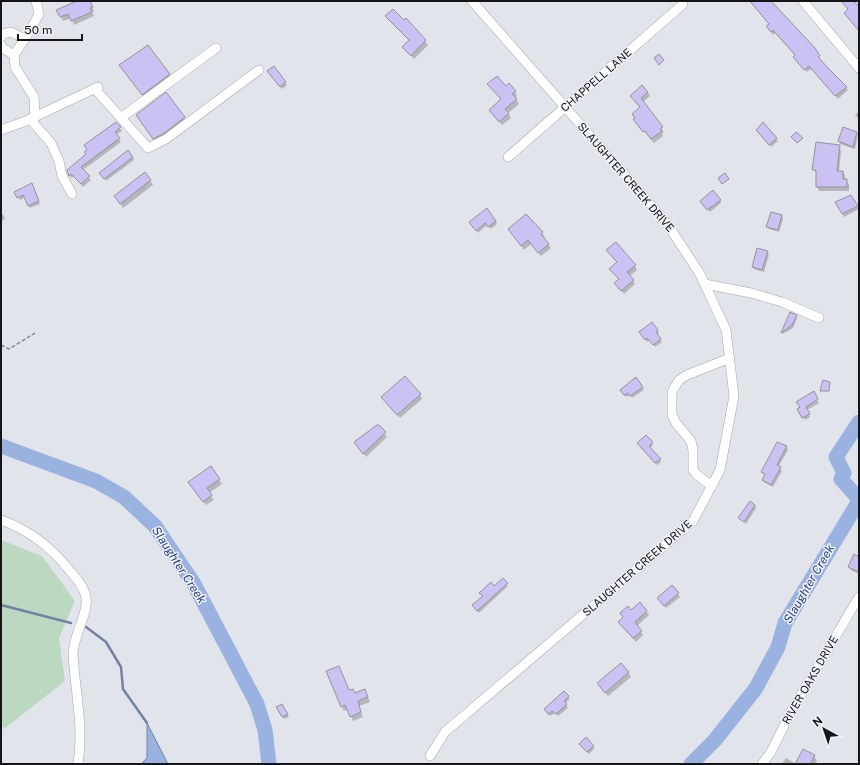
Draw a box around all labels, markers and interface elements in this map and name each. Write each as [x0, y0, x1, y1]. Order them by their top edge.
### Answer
scale bar [18, 16, 82, 42]
text: 50 m [24, 23, 52, 37]
street label: CHAPPELL LANE [558, 46, 634, 114]
street label: SLAUGHTER CREEK DRIVE [575, 120, 677, 234]
street label: SLAUGHTER CREEK DRIVE [580, 517, 694, 619]
water label: Slaughter Creek [149, 524, 209, 606]
water label: Slaughter Creek [781, 542, 837, 626]
street label: RIVER OAKS DRIVE [780, 634, 840, 726]
north arrow [804, 709, 844, 749]
text: N [810, 714, 825, 729]

